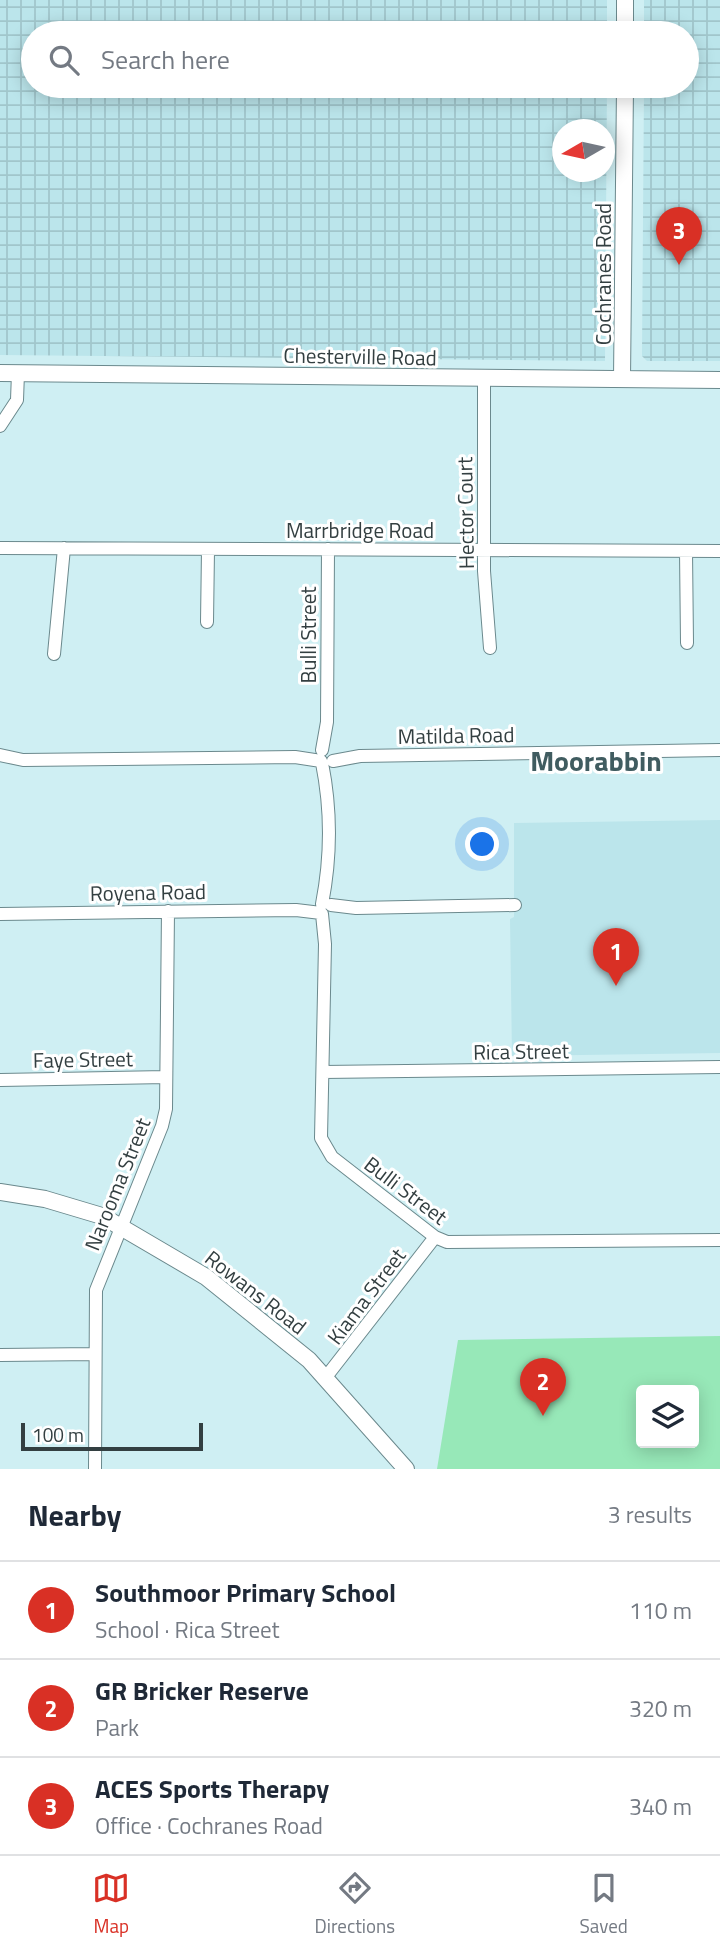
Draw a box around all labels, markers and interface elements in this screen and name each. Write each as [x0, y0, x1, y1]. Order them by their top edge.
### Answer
search box [21, 21, 699, 98]
text: Search here [101, 40, 230, 79]
icon: search [45, 41, 83, 79]
north arrow [552, 119, 615, 182]
street label: Cochranes Road [587, 203, 619, 345]
pin: 3 [656, 207, 702, 265]
street label: Chesterville Road [283, 339, 437, 373]
street label: Hector Court [448, 456, 482, 569]
street label: Marrbridge Road [286, 514, 434, 546]
street label: Bulli Street [292, 586, 324, 684]
street label: Matilda Road [397, 718, 515, 752]
district label: Moorabbin [530, 739, 662, 782]
your location [465, 827, 499, 861]
street label: Royena Road [90, 875, 206, 909]
pin: 1 [593, 928, 639, 986]
street label: Rica Street [473, 1034, 570, 1068]
street label: Faye Street [33, 1042, 134, 1076]
street label: Narooma Street [76, 1112, 158, 1255]
street label: Bulli Street [358, 1148, 455, 1232]
street label: Kiama Street [319, 1240, 413, 1351]
street label: Rowans Road [198, 1242, 314, 1342]
pin: 2 [520, 1358, 566, 1416]
map controls [636, 1385, 699, 1448]
button: layers [636, 1385, 699, 1448]
scale bar [21, 1420, 203, 1452]
text: 100 m [32, 1420, 84, 1449]
text: Nearby [28, 1492, 121, 1538]
text: 3 results [608, 1497, 692, 1532]
text: Southmoor Primary School [95, 1573, 396, 1612]
text: 1 [45, 1593, 57, 1628]
text: 110 m [629, 1593, 692, 1628]
text: School · Rica Street [95, 1612, 280, 1647]
text: GR Bricker Reserve [95, 1671, 309, 1710]
text: 2 [45, 1691, 57, 1726]
text: 320 m [629, 1691, 692, 1726]
text: Park [95, 1710, 139, 1745]
text: ACES Sports Therapy [95, 1769, 329, 1808]
text: 3 [45, 1789, 57, 1824]
text: 340 m [629, 1789, 692, 1824]
text: Office · Cochranes Road [95, 1808, 323, 1843]
tab: Map [92, 1869, 130, 1940]
tab: Directions [315, 1869, 395, 1940]
tab: Saved [579, 1869, 628, 1940]

